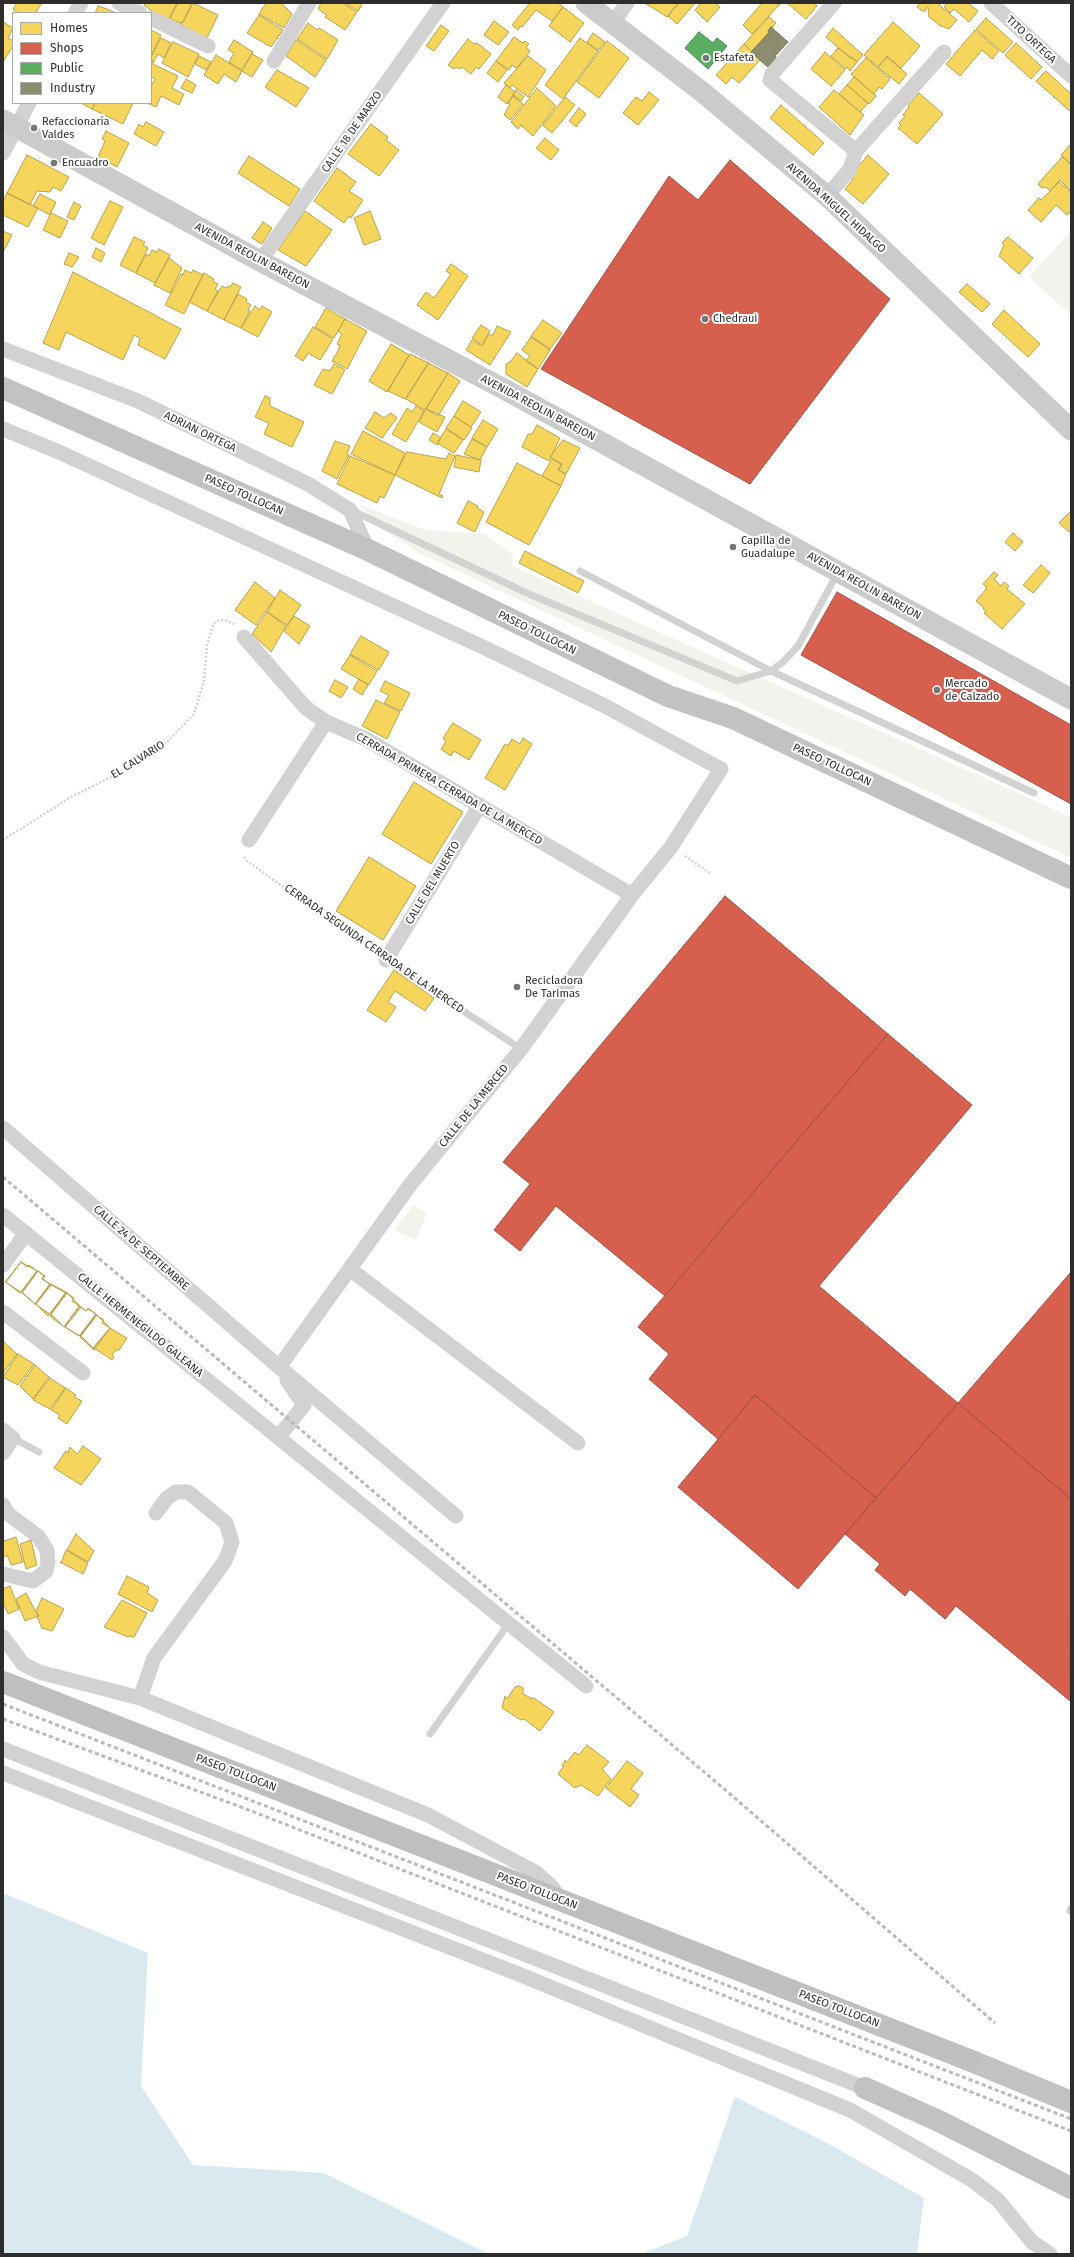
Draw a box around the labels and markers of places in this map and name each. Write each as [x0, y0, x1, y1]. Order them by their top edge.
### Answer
place label: Estafeta [714, 51, 754, 65]
marker: Estafeta [701, 53, 711, 63]
place label: Refaccionaría Valdes [42, 115, 109, 141]
marker: Refaccionaría Valdes [29, 123, 39, 133]
place label: Encuadro [62, 156, 109, 170]
marker: Encuadro [49, 158, 59, 168]
place label: Chedraui [713, 312, 757, 326]
marker: Chedraui [700, 314, 710, 324]
place label: Capilla de Guadalupe [741, 534, 795, 560]
marker: Capilla de Guadalupe [728, 542, 738, 552]
place label: Mercado de Calzado [945, 677, 999, 703]
marker: Mercado de Calzado [932, 685, 942, 695]
place label: Recicladora De Tarimas [525, 974, 583, 1000]
marker: Recicladora De Tarimas [512, 982, 522, 992]

